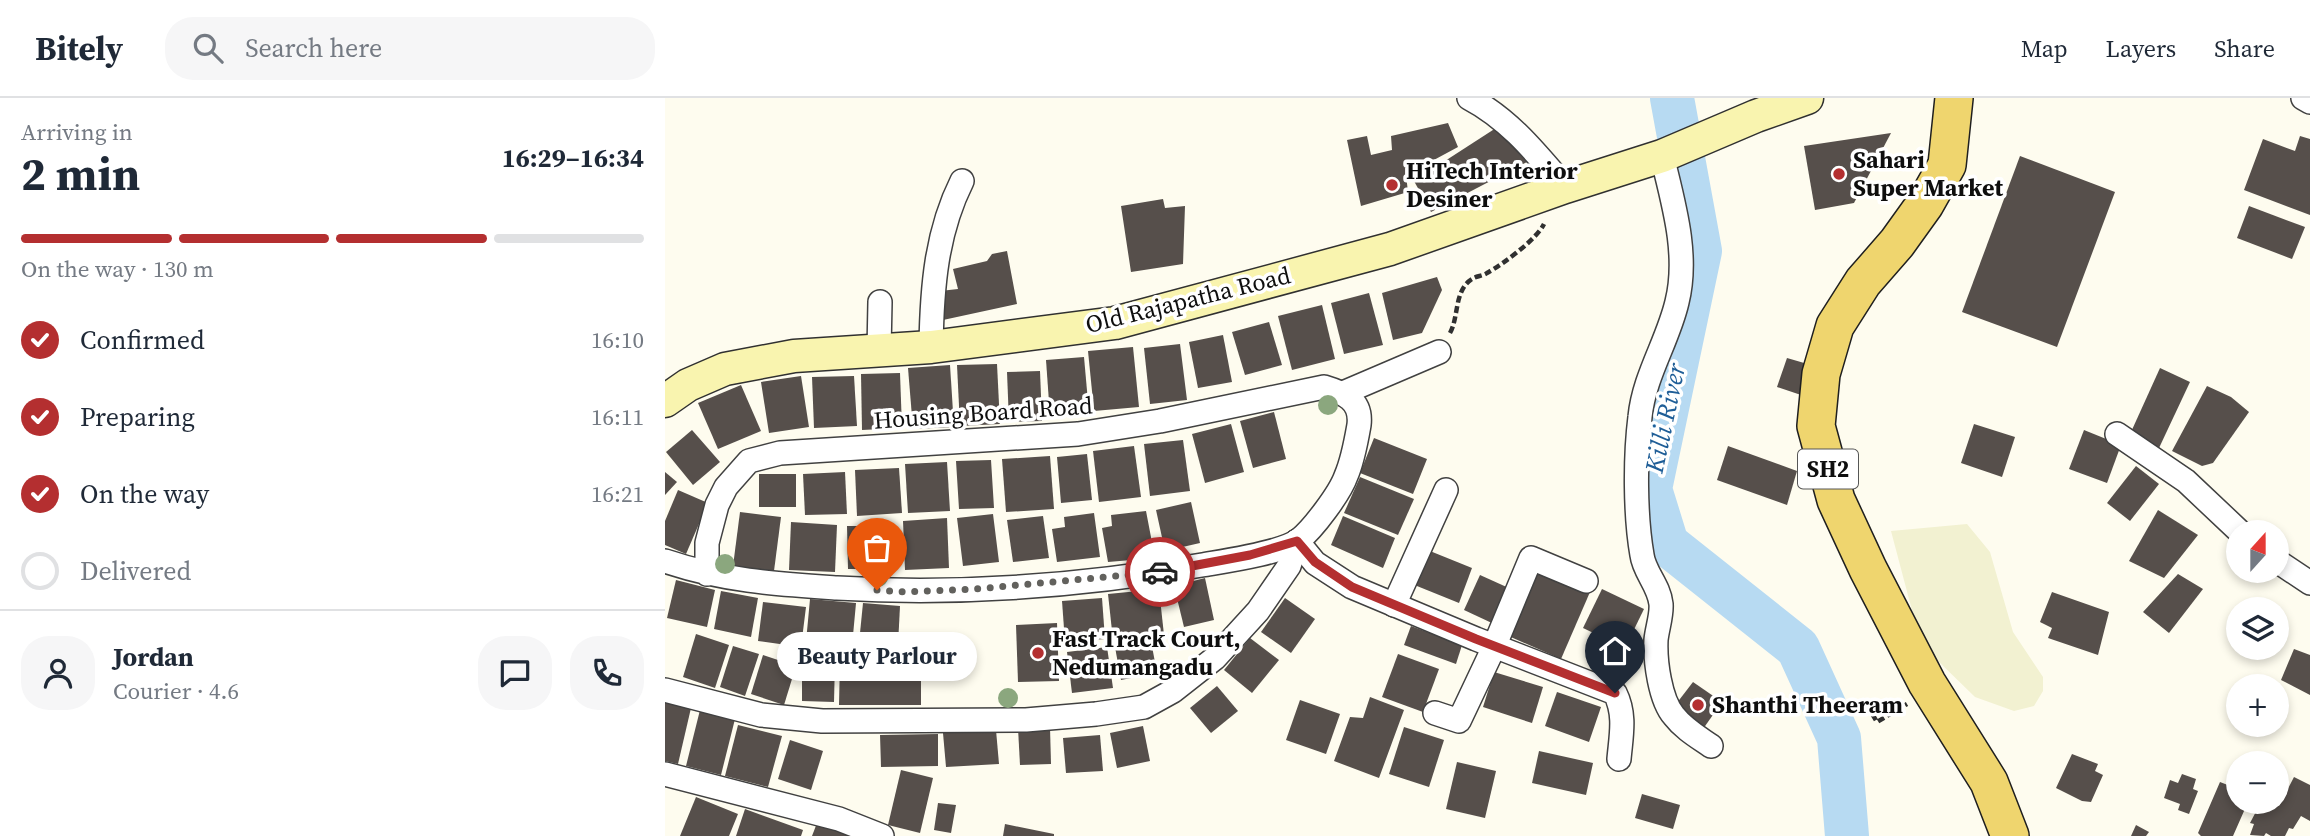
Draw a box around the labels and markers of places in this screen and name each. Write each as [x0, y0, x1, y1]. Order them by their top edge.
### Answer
place label: Sahari Super Market [1853, 143, 2003, 204]
place label: HiTech Interior Desiner [1406, 154, 1578, 215]
marker: Sahari Super Market [1831, 166, 1847, 182]
marker: HiTech Interior Desiner [1384, 177, 1400, 193]
pin [847, 518, 907, 590]
pin [1585, 621, 1645, 693]
place label: Fast Track Court, Nedumangadu [1052, 622, 1241, 683]
callout: Beauty Parlour [777, 632, 977, 681]
marker: Fast Track Court, Nedumangadu [1030, 645, 1046, 661]
place label: Shanthi Theeram [1712, 688, 1903, 721]
marker: Shanthi Theeram [1690, 697, 1706, 713]

